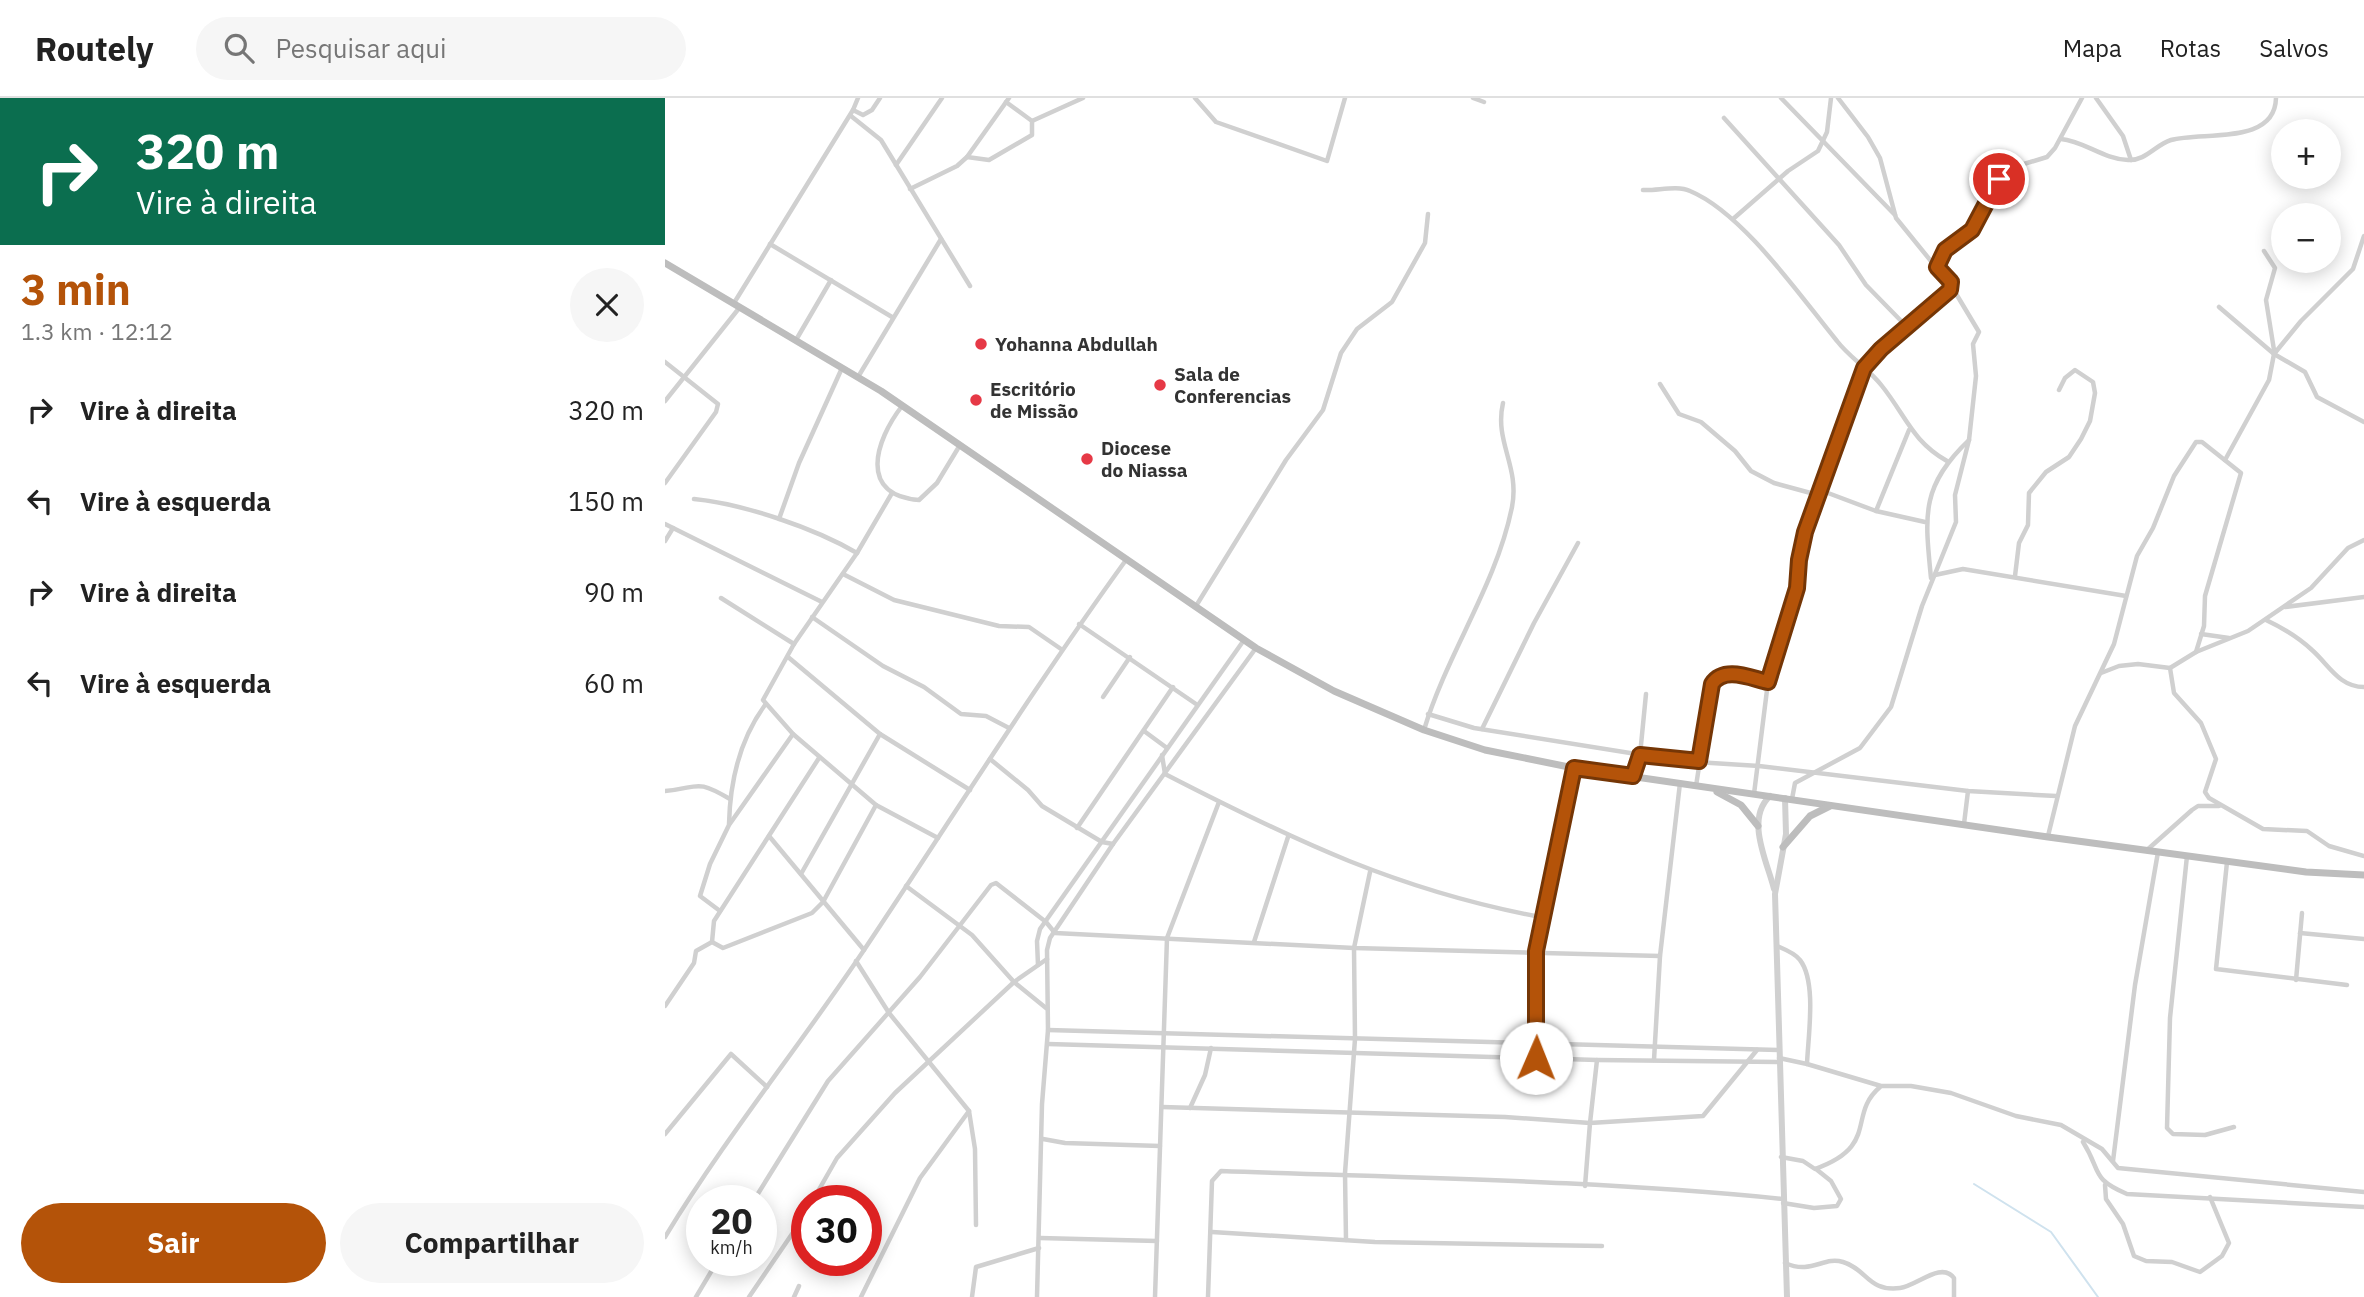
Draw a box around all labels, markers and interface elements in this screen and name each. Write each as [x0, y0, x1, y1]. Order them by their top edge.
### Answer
search box [196, 17, 686, 80]
text: Routely [35, 27, 154, 70]
icon: search [220, 29, 258, 67]
text: Pesquisar aqui [276, 31, 447, 65]
text: Mapa [2063, 32, 2122, 64]
text: Rotas [2160, 32, 2221, 64]
text: Salvos [2259, 32, 2329, 64]
text: 320 m [136, 119, 280, 182]
map controls [2271, 119, 2341, 273]
button: + [2271, 119, 2341, 189]
icon: right [21, 126, 112, 217]
pin [1969, 149, 2029, 209]
icon: arrive [1980, 160, 2018, 198]
text: Vire à direita [136, 181, 317, 223]
button: − [2271, 203, 2341, 273]
text: 3 min [21, 262, 131, 317]
button: close [570, 268, 644, 342]
text: 1.3 km · 12:12 [21, 316, 173, 346]
place label: Yohanna Abdullah [995, 332, 1158, 356]
marker: Yohanna Abdullah [973, 336, 989, 352]
place label: Sala de Conferencias [1174, 362, 1291, 408]
place label: Escritório de Missão [990, 377, 1079, 423]
marker: Sala de Conferencias [1152, 377, 1168, 393]
icon: right [21, 391, 59, 429]
marker: Escritório de Missão [968, 392, 984, 408]
text: Vire à direita [80, 393, 237, 427]
text: 320 m [568, 393, 644, 427]
place label: Diocese do Niassa [1101, 436, 1188, 482]
marker: Diocese do Niassa [1079, 451, 1095, 467]
icon: left [21, 482, 59, 520]
text: Vire à esquerda [80, 484, 271, 518]
text: 150 m [568, 484, 644, 518]
icon: right [21, 573, 59, 611]
text: Vire à direita [80, 575, 237, 609]
text: 90 m [584, 575, 644, 609]
icon: left [21, 664, 59, 702]
text: Vire à esquerda [80, 666, 271, 700]
text: 60 m [584, 666, 644, 700]
position arrow [1499, 1021, 1573, 1095]
speed limit sign: 30 [791, 1185, 882, 1276]
text: 20 [710, 1198, 753, 1244]
button: Sair [21, 1203, 326, 1283]
button: Compartilhar [340, 1203, 644, 1283]
text: km/h [710, 1236, 753, 1259]

